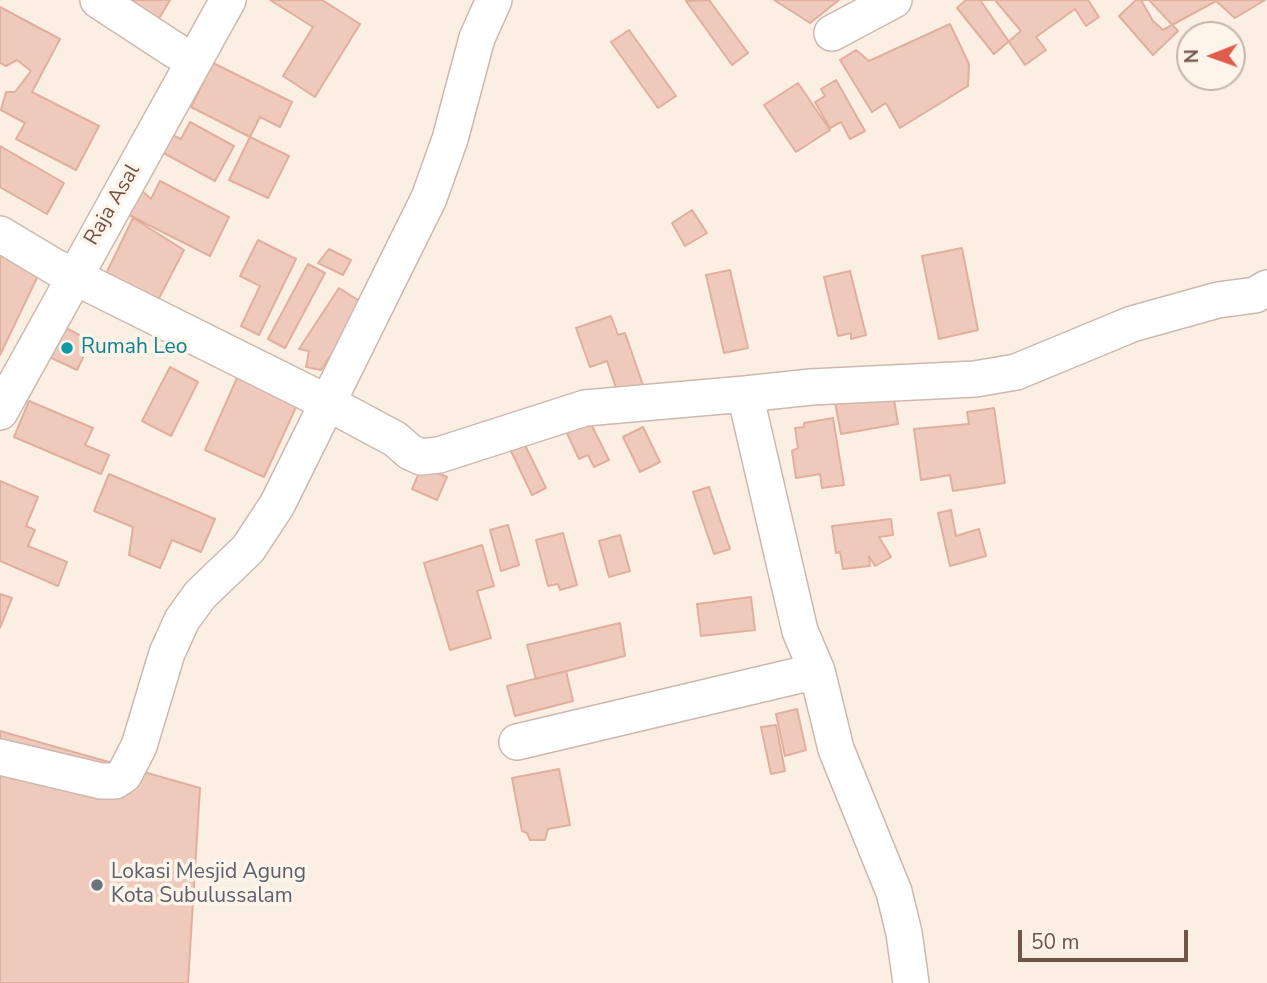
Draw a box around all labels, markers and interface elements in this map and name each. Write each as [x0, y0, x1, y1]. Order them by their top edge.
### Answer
north arrow [1176, 21, 1246, 91]
text: N [1179, 49, 1205, 64]
street label: Raja Asal [80, 160, 146, 250]
place label: Rumah Leo [81, 335, 187, 361]
marker: Rumah Leo [59, 340, 75, 356]
place label: Lokasi Mesjid Agung Kota Subulussalam [111, 860, 306, 910]
marker: Lokasi Mesjid Agung Kota Subulussalam [89, 877, 105, 893]
scale bar [1022, 916, 1192, 960]
text: 50 m [1031, 928, 1080, 956]

